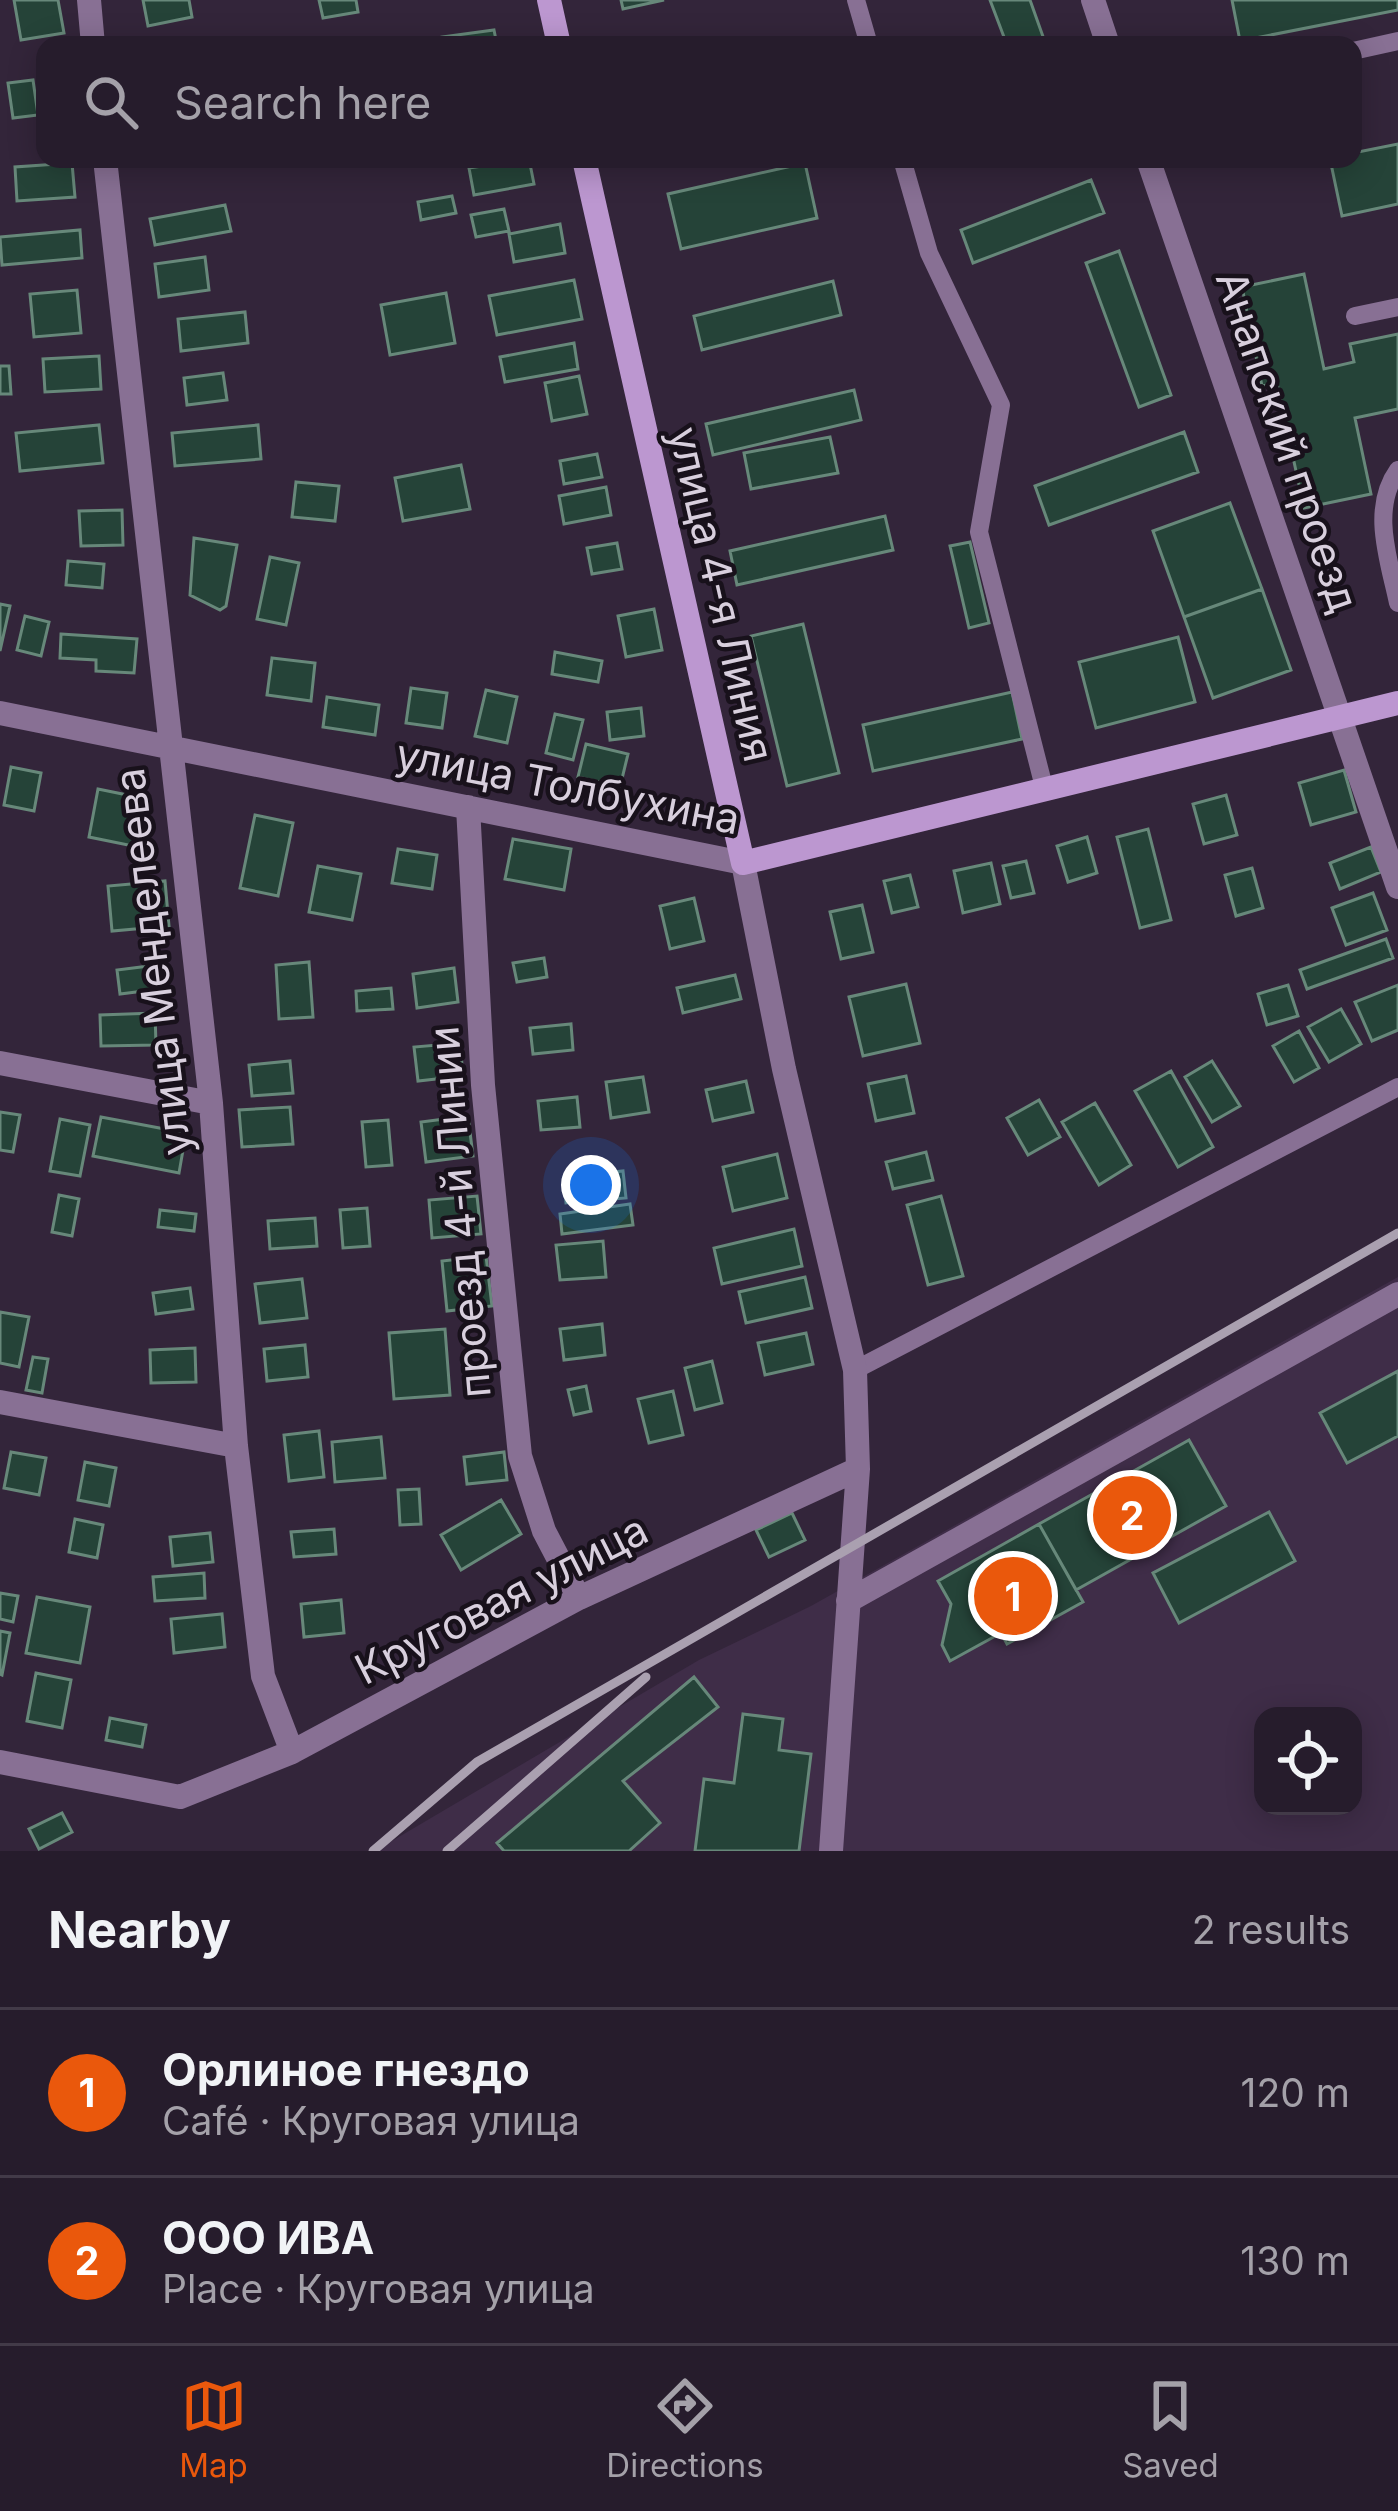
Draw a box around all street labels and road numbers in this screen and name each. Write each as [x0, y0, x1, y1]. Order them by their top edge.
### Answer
street label: Анапский проезд [1206, 264, 1370, 618]
street label: улица 4-я Линия [659, 422, 785, 766]
street label: улица Толбухина [392, 728, 744, 844]
street label: улица Менделеева [103, 765, 201, 1159]
street label: проезд 4-й Линии [417, 1024, 501, 1400]
street label: Круговая улица [346, 1503, 656, 1695]

